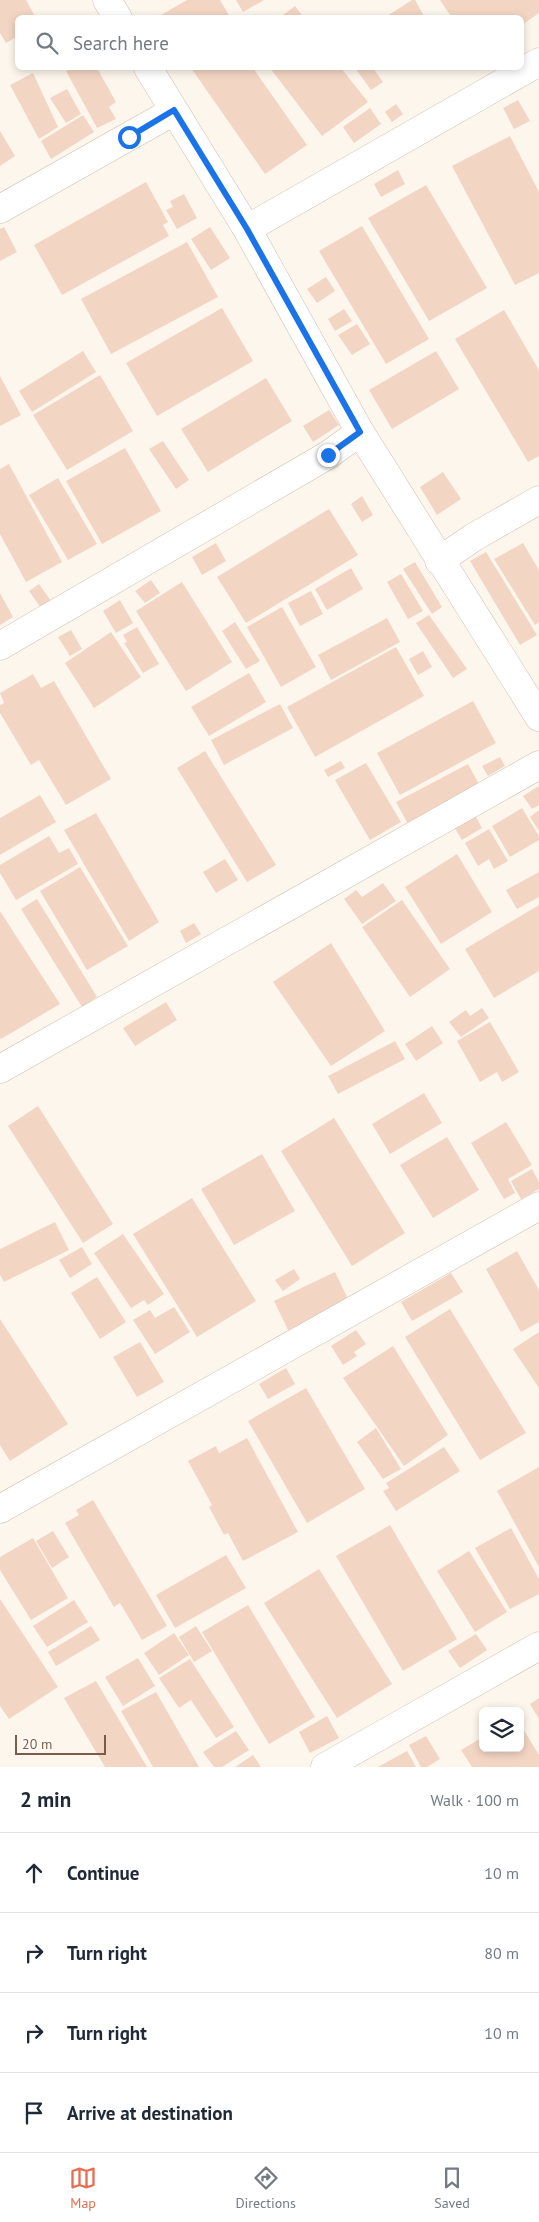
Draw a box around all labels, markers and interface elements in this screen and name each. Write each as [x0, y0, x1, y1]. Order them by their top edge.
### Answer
search box [15, 15, 524, 70]
icon: search [33, 29, 61, 57]
text: Search here [73, 31, 169, 55]
route start [118, 126, 141, 149]
route end [317, 444, 340, 467]
map controls [479, 1707, 524, 1752]
button: layers [479, 1707, 524, 1752]
scale bar [15, 1732, 106, 1755]
text: 20 m [22, 1735, 52, 1753]
text: 2 min [20, 1786, 71, 1813]
text: Walk · 100 m [430, 1790, 519, 1810]
icon: ahead [20, 1859, 48, 1887]
text: Continue [67, 1861, 139, 1885]
text: 10 m [484, 1863, 519, 1883]
icon: right [20, 1939, 48, 1967]
text: Turn right [67, 1941, 147, 1965]
text: 80 m [484, 1943, 519, 1963]
icon: right [20, 2019, 48, 2047]
text: Turn right [67, 2021, 147, 2045]
text: 10 m [484, 2023, 519, 2043]
icon: arrive [20, 2099, 48, 2127]
text: Arrive at destination [67, 2101, 233, 2125]
tab: Map [69, 2164, 97, 2212]
tab: Directions [235, 2164, 296, 2212]
tab: Saved [434, 2164, 470, 2212]

